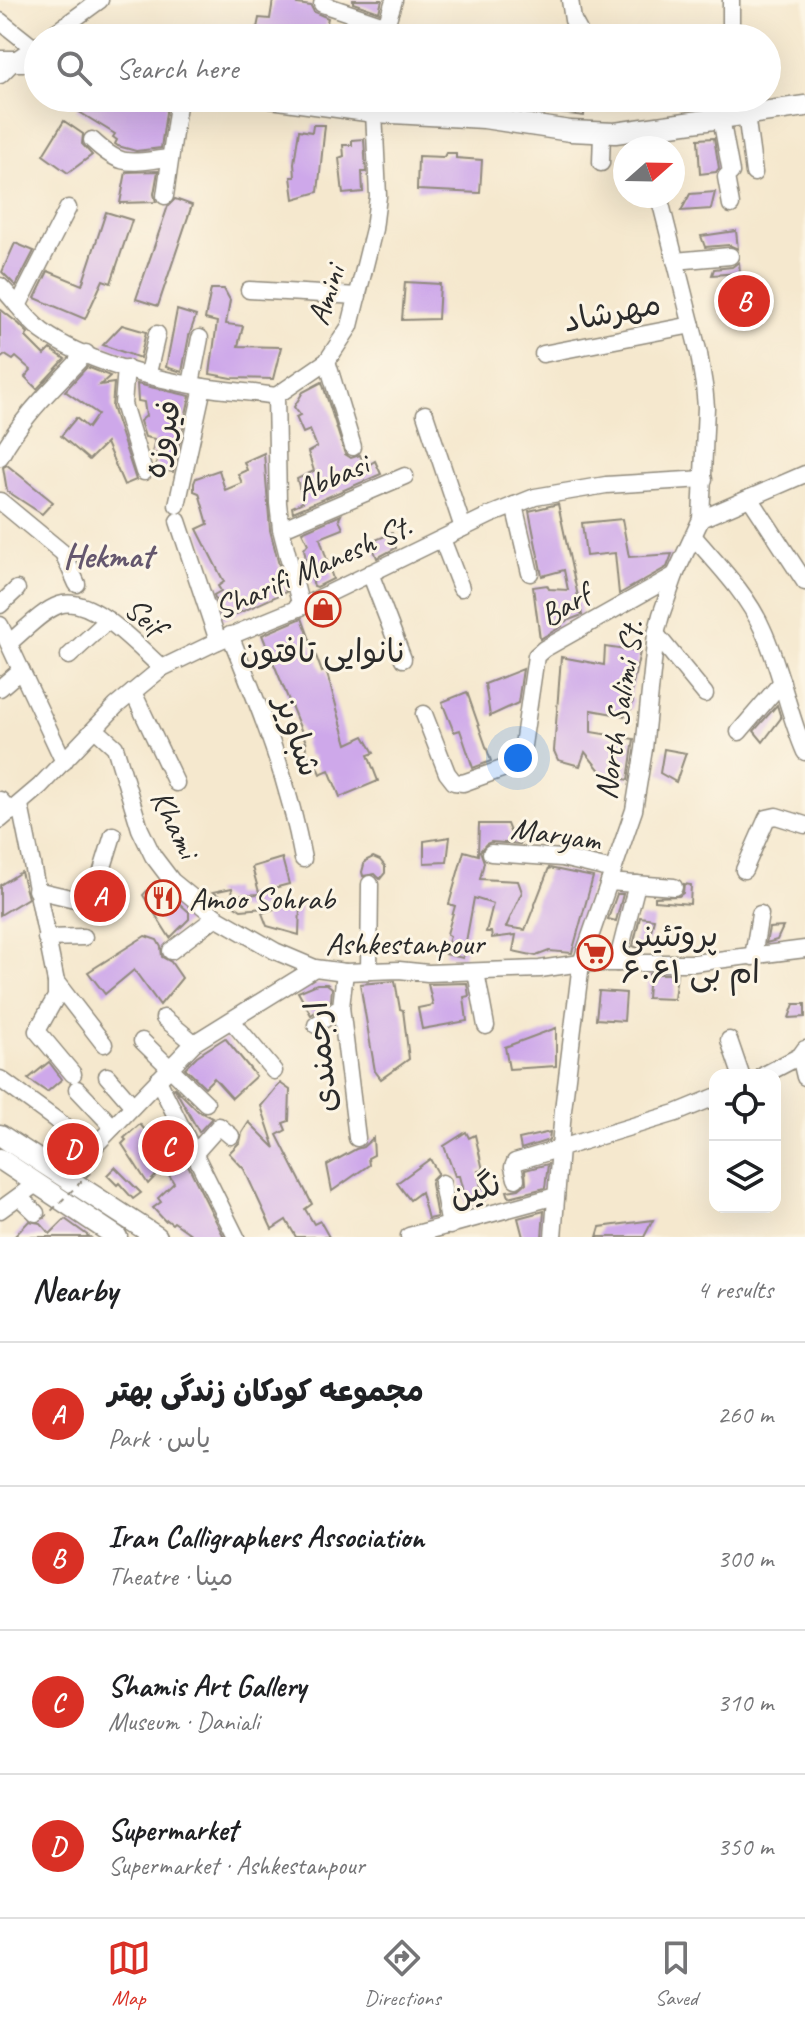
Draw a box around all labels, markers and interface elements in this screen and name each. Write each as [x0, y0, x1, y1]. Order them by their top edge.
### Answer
search box [24, 24, 781, 112]
icon: search [52, 46, 96, 90]
text: Search here [116, 49, 238, 87]
north arrow [613, 136, 685, 208]
street label: Amini [297, 256, 356, 330]
pin: B [718, 271, 770, 331]
street label: مهرشاد [560, 283, 664, 341]
street label: فیروزه [133, 396, 191, 482]
street label: Abbasi [290, 442, 378, 510]
street label: Sharifi Manesh St. [208, 505, 419, 629]
district label: Hekmat [63, 534, 158, 577]
street label: Barf [532, 571, 603, 636]
street label: Seif [116, 588, 179, 650]
shop icon: نانوایی تافتون [304, 590, 342, 628]
street label: North Salimi St. [585, 617, 653, 802]
place label: نانوایی تافتون [240, 631, 406, 672]
street label: شباویز [264, 687, 331, 782]
your location [498, 738, 538, 778]
street label: Khami [141, 783, 211, 868]
street label: Maryam [508, 807, 605, 861]
pin: A [74, 866, 126, 926]
place label: Amoo Sohrab [189, 878, 337, 919]
restaurant icon: Amoo Sohrab [144, 879, 182, 917]
place label: پروتئینی ام بی ۶۰۶۱ [621, 915, 760, 996]
street label: Ashkestanpour [326, 923, 487, 964]
supermarket icon: پروتئینی ام بی ۶۰۶۱ [576, 934, 614, 972]
street label: ارجمندی [296, 1000, 346, 1114]
map controls [709, 1069, 781, 1213]
button: locate [709, 1069, 781, 1141]
pin: C [142, 1116, 194, 1176]
pin: D [47, 1119, 99, 1179]
button: layers [709, 1141, 781, 1213]
street label: نگین [444, 1163, 506, 1217]
text: Nearby [32, 1268, 118, 1311]
text: 4 results [697, 1273, 773, 1306]
text: مجموعه کودکان زندگی بهتر [108, 1372, 424, 1410]
text: A [51, 1398, 65, 1431]
text: 260 m [717, 1398, 773, 1431]
text: Park · یاس [108, 1422, 211, 1455]
text: Iran Calligraphers Association [108, 1518, 424, 1556]
text: B [51, 1542, 65, 1575]
text: 300 m [717, 1542, 773, 1575]
text: Theatre · مینا [108, 1560, 233, 1593]
text: Shamis Art Gallery [108, 1667, 306, 1705]
text: C [52, 1686, 64, 1719]
text: 310 m [717, 1686, 773, 1719]
text: Museum · Daniali [108, 1705, 259, 1738]
text: Supermarket [108, 1811, 237, 1849]
text: D [50, 1830, 66, 1863]
text: 350 m [717, 1830, 773, 1863]
text: Supermarket · Ashkestanpour [108, 1849, 365, 1882]
tab: Map [107, 1936, 151, 2012]
tab: Directions [364, 1936, 441, 2012]
tab: Saved [654, 1936, 698, 2012]

